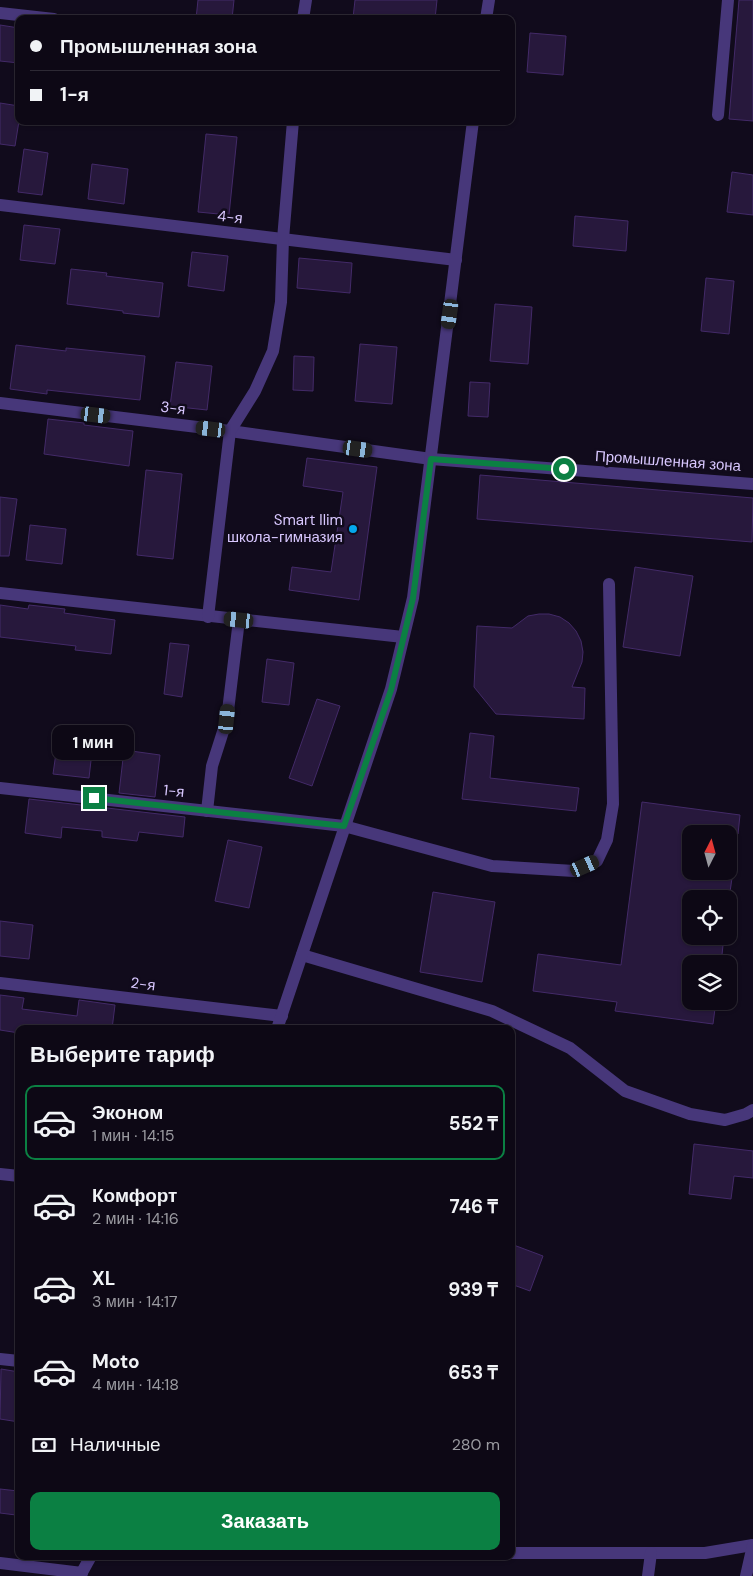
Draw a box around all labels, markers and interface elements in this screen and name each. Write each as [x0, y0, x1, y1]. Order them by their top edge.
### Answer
text: Промышленная зона [60, 34, 257, 59]
text: 1-я [60, 82, 89, 107]
street label: 4-я [216, 206, 244, 228]
car [440, 298, 459, 330]
street label: 3-я [159, 397, 187, 419]
car [80, 406, 111, 424]
car [195, 420, 226, 438]
car [342, 439, 373, 459]
street label: Промышленная зона [594, 446, 742, 476]
route start [553, 458, 575, 480]
place label: Smart llim школа-гимназия [227, 510, 343, 547]
marker: Smart llim школа-гимназия [347, 523, 359, 535]
car [223, 611, 254, 629]
car [217, 703, 236, 735]
callout: 1 мин [53, 726, 135, 760]
text: 1 мин [73, 732, 113, 753]
street label: 1-я [163, 780, 185, 802]
route end [83, 787, 105, 809]
north arrow [682, 825, 738, 880]
map controls [682, 825, 737, 1010]
car [568, 853, 601, 879]
button: locate [682, 890, 737, 945]
button: layers [682, 955, 737, 1010]
street label: 2-я [129, 973, 157, 995]
text: Выберите тариф [30, 1040, 215, 1069]
icon: car [32, 1100, 77, 1145]
text: Эконом [92, 1100, 163, 1125]
text: 552 ₸ [449, 1111, 498, 1136]
text: 1 мин · 14:15 [92, 1125, 174, 1146]
icon: car [32, 1183, 77, 1228]
text: Комфорт [92, 1183, 177, 1208]
text: 746 ₸ [450, 1194, 498, 1219]
text: 2 мин · 14:16 [92, 1208, 179, 1229]
icon: car [32, 1266, 77, 1311]
text: XL [92, 1266, 115, 1291]
text: 939 ₸ [448, 1277, 498, 1302]
text: 3 мин · 14:17 [92, 1291, 178, 1312]
icon: car [32, 1349, 77, 1394]
text: Moto [92, 1349, 140, 1374]
text: 653 ₸ [448, 1360, 498, 1385]
text: 4 мин · 14:18 [92, 1374, 179, 1395]
icon: cash [30, 1431, 58, 1459]
text: Наличные [70, 1432, 161, 1457]
text: 280 m [452, 1434, 500, 1455]
button: Заказать [30, 1492, 500, 1550]

